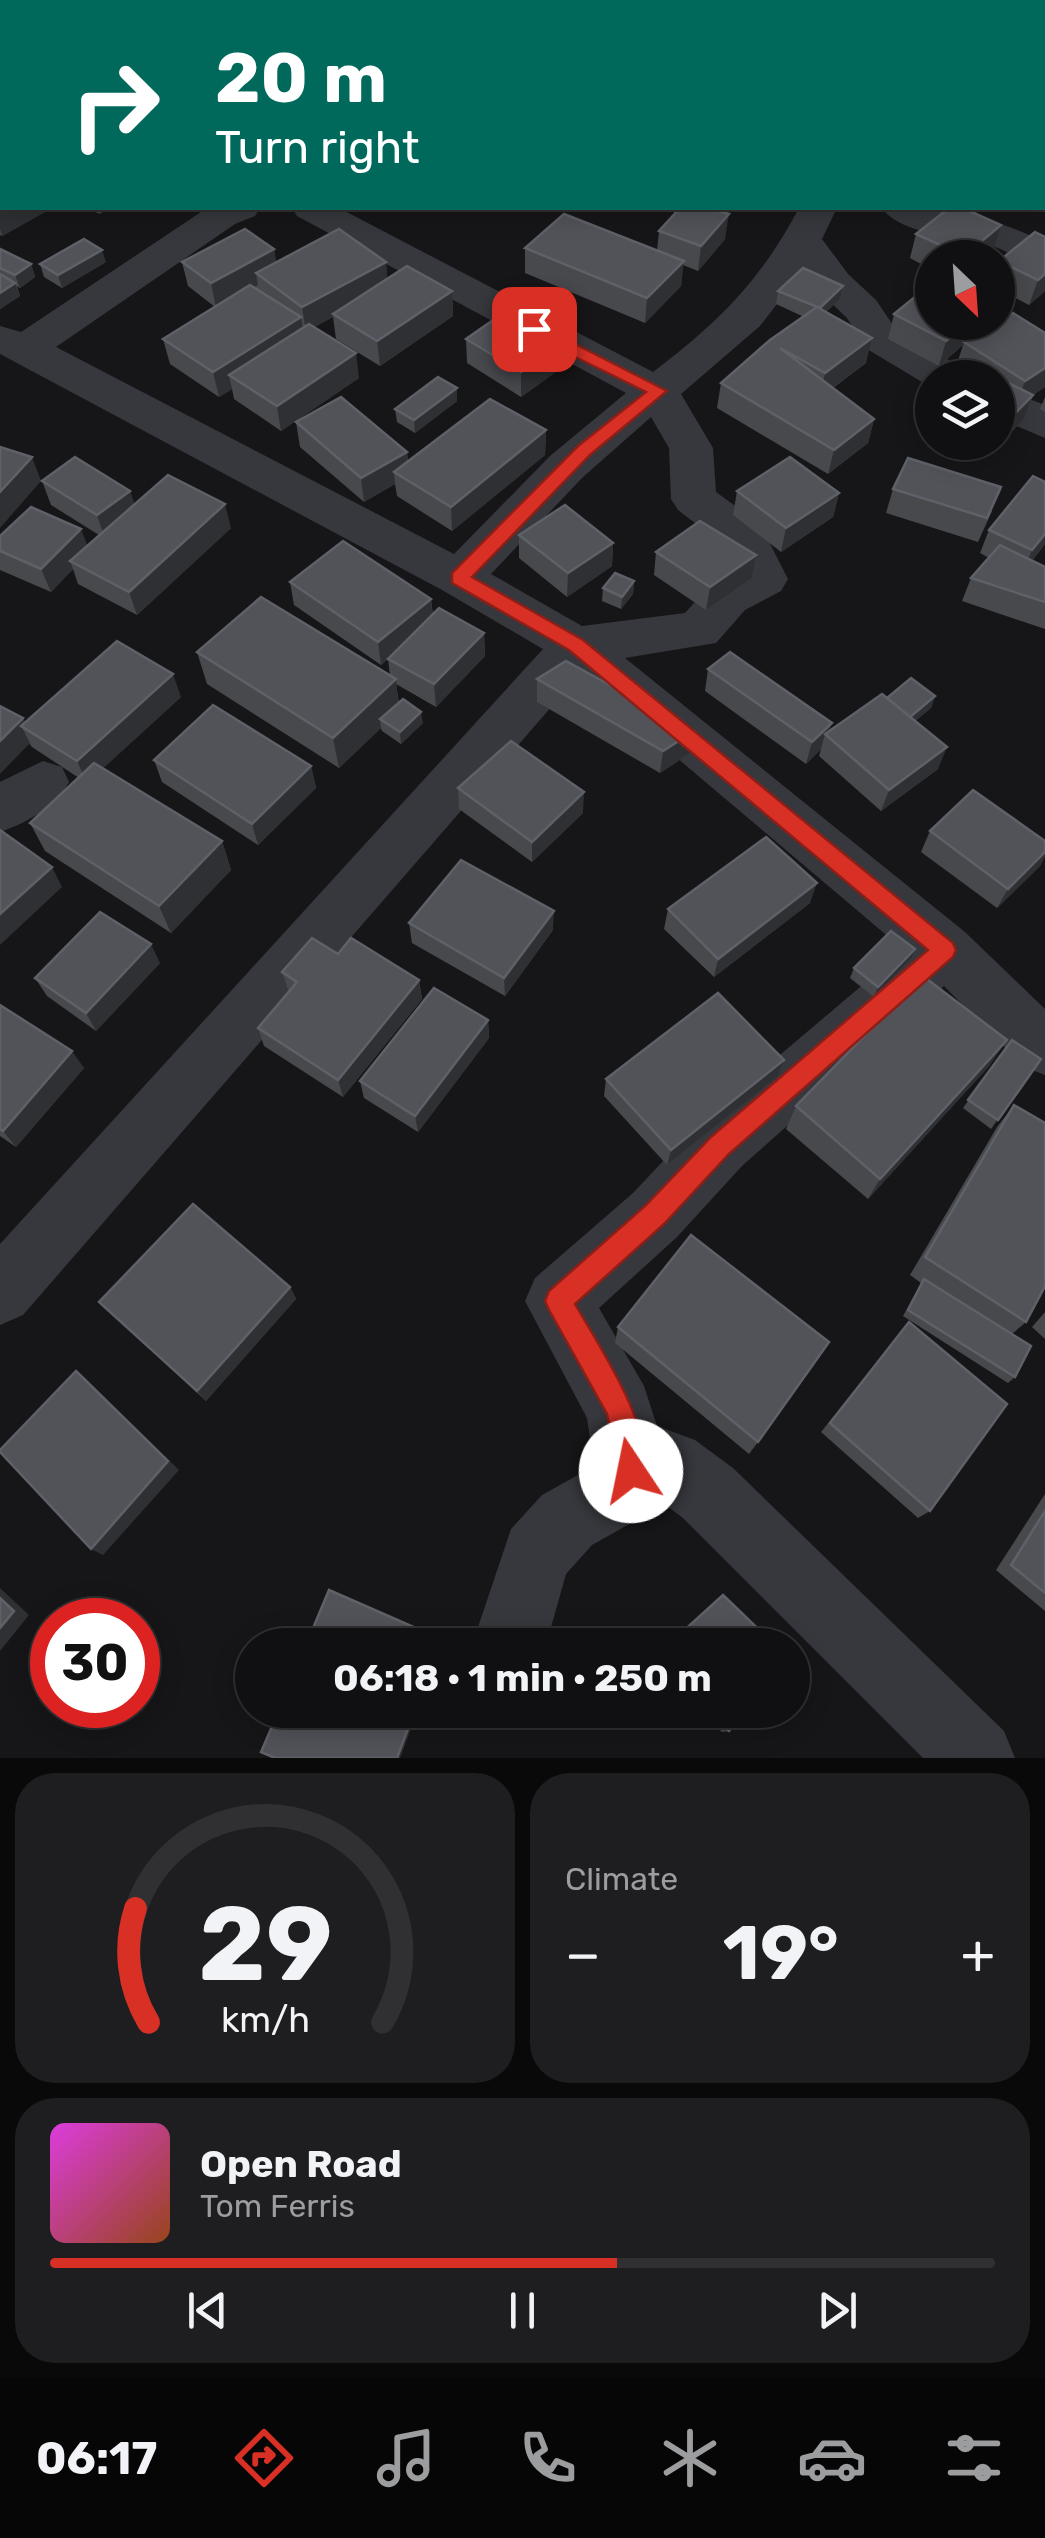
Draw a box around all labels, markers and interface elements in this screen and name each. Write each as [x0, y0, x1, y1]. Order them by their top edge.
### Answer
text: 20 m [215, 37, 387, 120]
icon: right [50, 40, 180, 170]
text: Turn right [215, 121, 419, 174]
north arrow [915, 240, 1015, 340]
map controls [915, 240, 1015, 460]
pin [492, 287, 577, 372]
icon: arrive [507, 302, 562, 357]
button: layers [915, 360, 1015, 460]
position arrow [579, 1419, 683, 1523]
speed limit sign: 30 [30, 1598, 160, 1728]
text: 06:18 · 1 min · 250 m [333, 1655, 712, 1701]
text: Climate [565, 1860, 678, 1898]
text: 29 [198, 1883, 332, 2006]
text: 19° [723, 1909, 839, 1998]
text: − [565, 1922, 601, 1987]
text: + [961, 1922, 995, 1987]
text: km/h [220, 1999, 310, 2041]
text: Open Road [200, 2141, 402, 2187]
text: Tom Ferris [200, 2187, 355, 2225]
icon: previous [180, 2283, 235, 2338]
icon: pause [495, 2283, 550, 2338]
icon: next [810, 2283, 865, 2338]
icon: directions [229, 2423, 299, 2493]
icon: music [371, 2423, 441, 2493]
icon: phone [513, 2423, 583, 2493]
icon: climate [655, 2423, 725, 2493]
icon: car [797, 2423, 867, 2493]
icon: filters [939, 2423, 1009, 2493]
text: 06:17 [36, 2432, 157, 2485]

